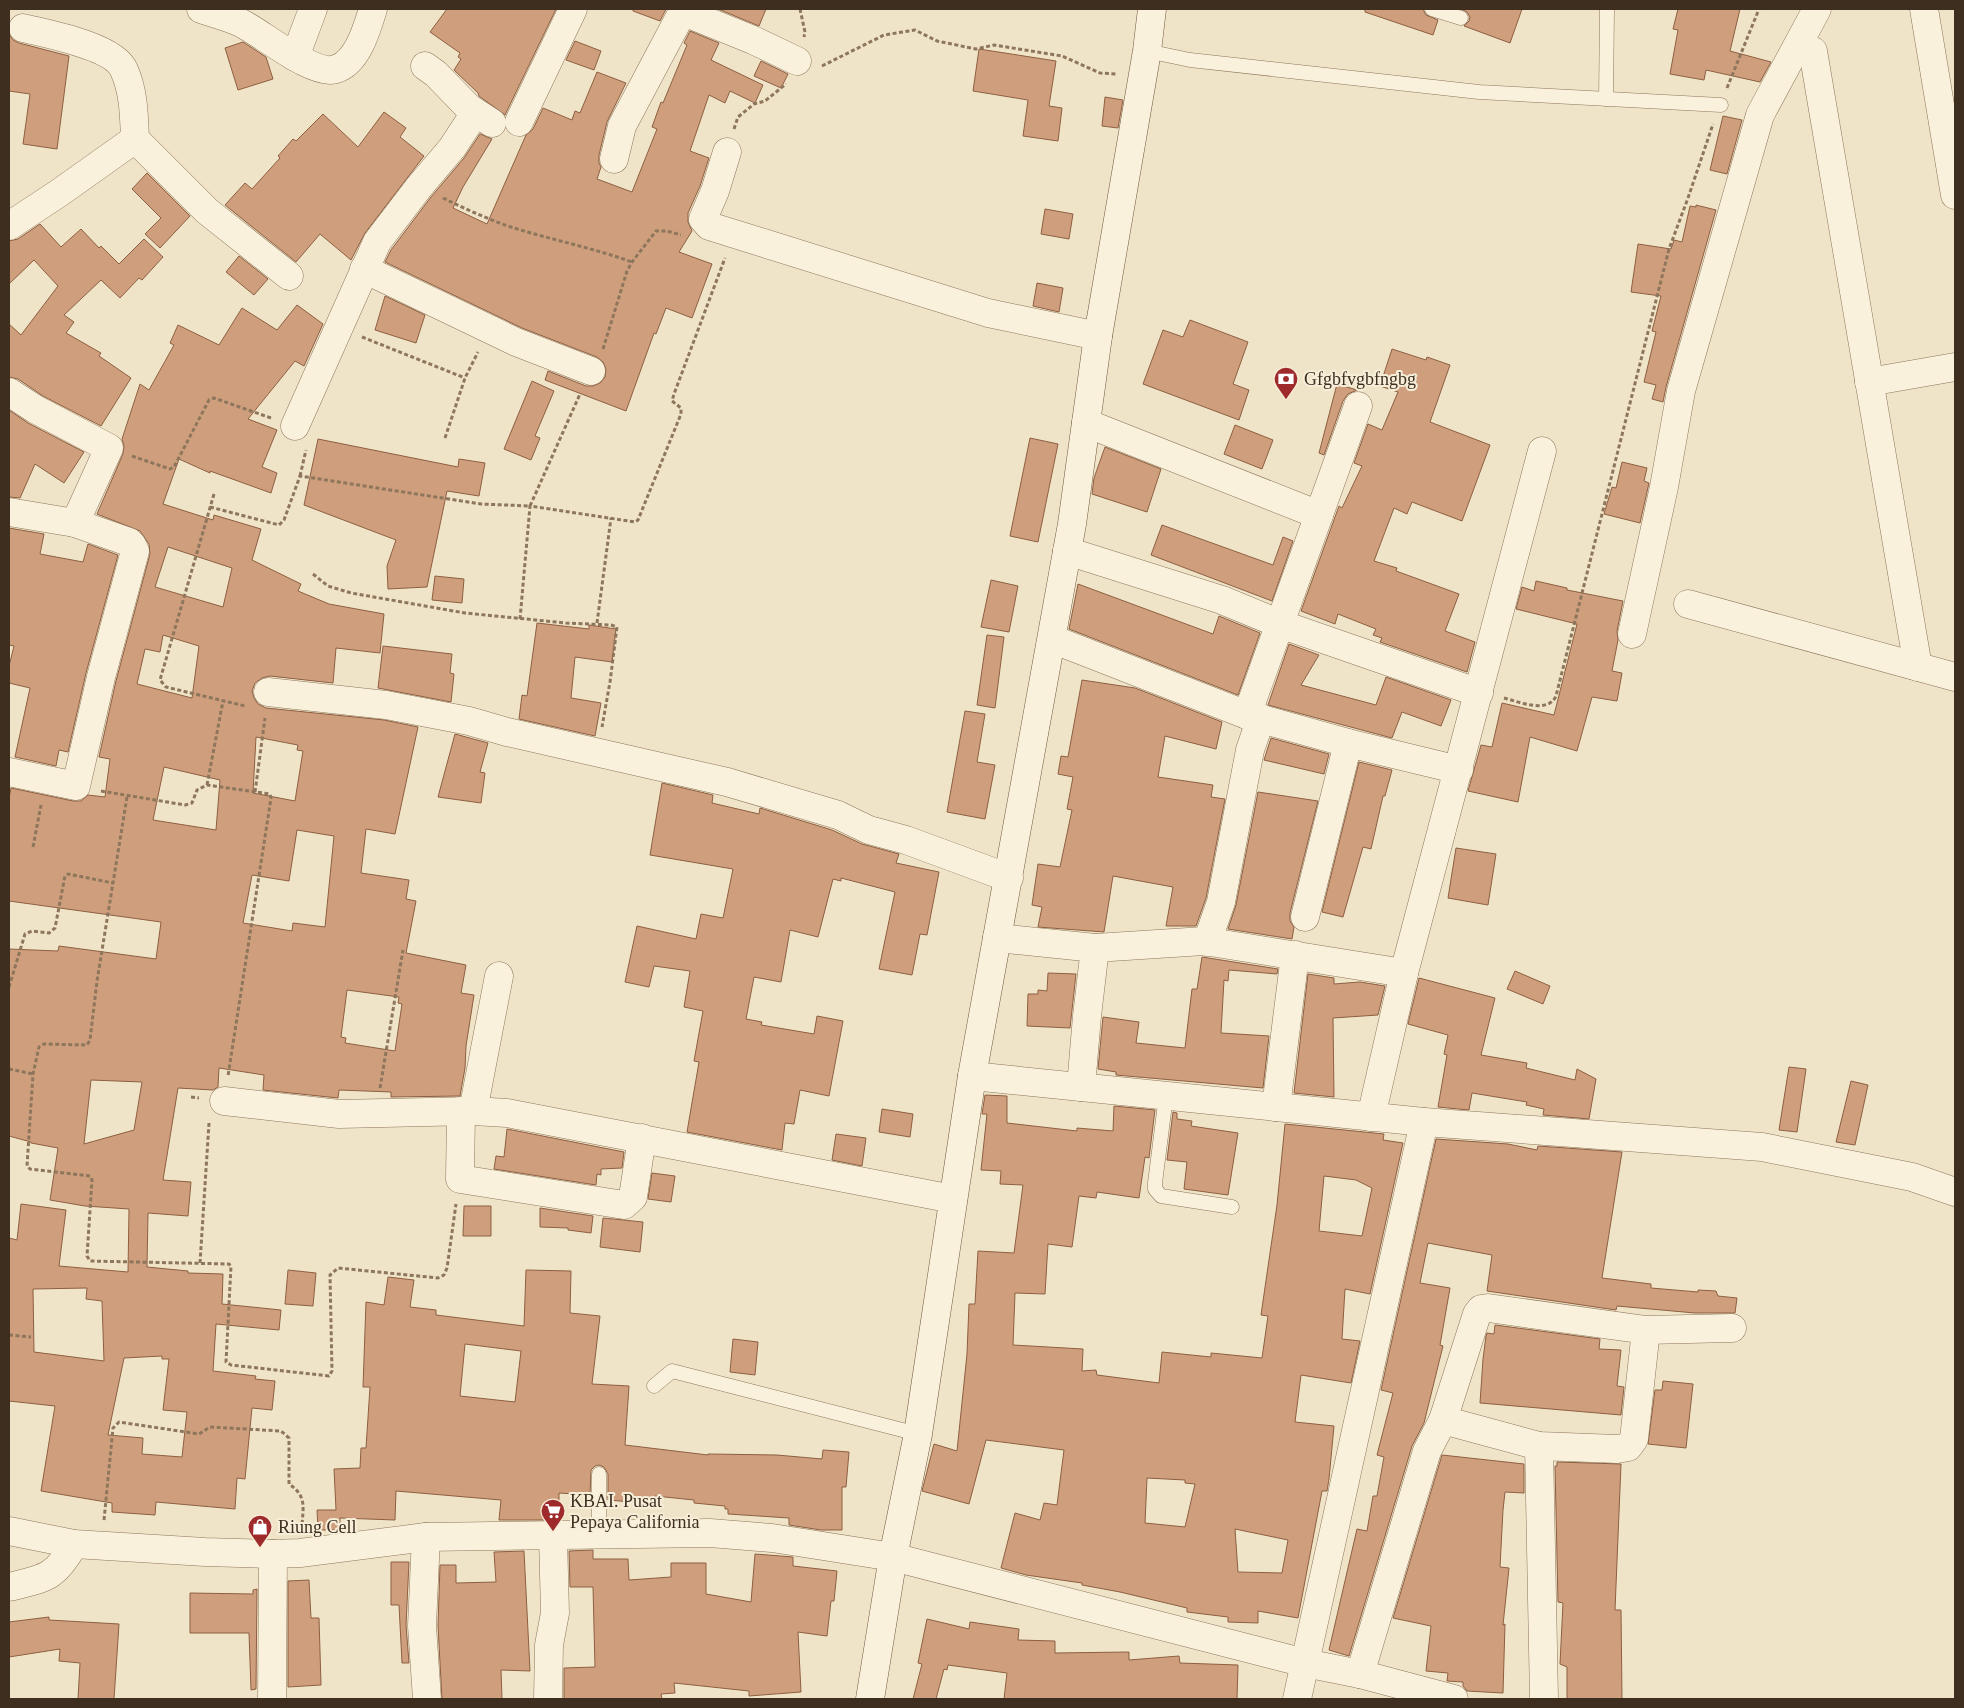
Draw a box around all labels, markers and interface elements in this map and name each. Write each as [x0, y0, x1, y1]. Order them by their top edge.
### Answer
bank icon: Gfgbfvgbfngbg [1273, 366, 1299, 400]
place label: Gfgbfvgbfngbg [1304, 369, 1416, 389]
place label: KBAI. Pusat Pepaya California [570, 1491, 699, 1532]
supermarket icon: KBAI. Pusat Pepaya California [540, 1498, 566, 1532]
shop icon: Riung Cell [247, 1514, 273, 1548]
place label: Riung Cell [278, 1517, 357, 1537]

